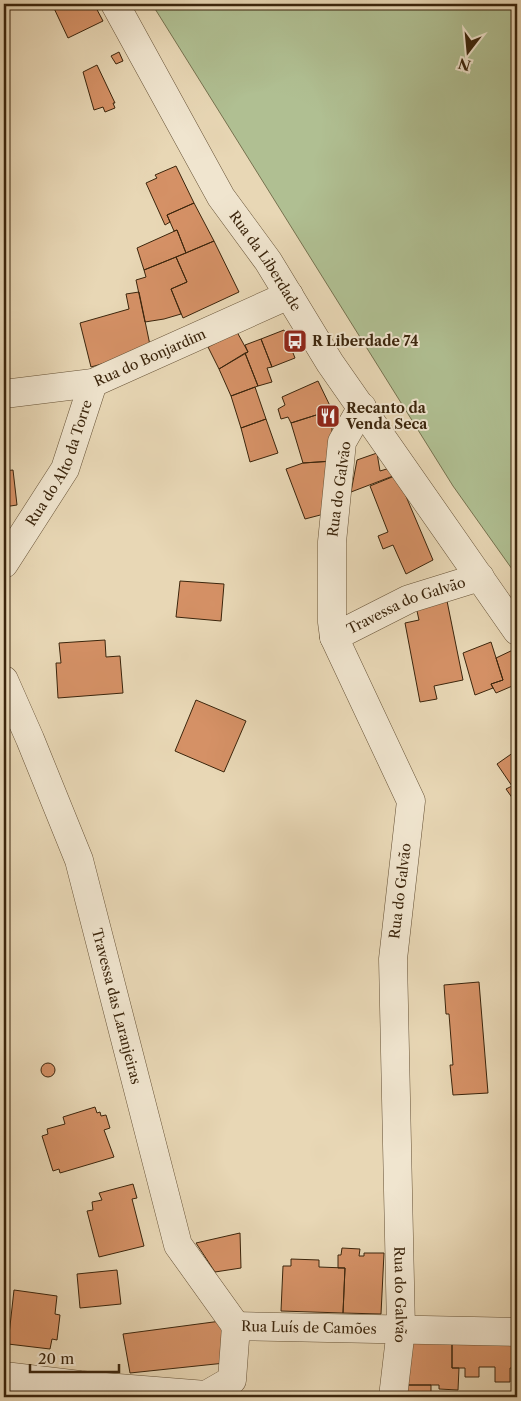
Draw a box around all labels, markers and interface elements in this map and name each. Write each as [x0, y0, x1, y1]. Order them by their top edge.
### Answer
north arrow [444, 28, 494, 78]
text: N [456, 54, 473, 75]
street label: Rua da Liberdade [225, 207, 305, 314]
street label: Rua do Bonjardim [91, 325, 209, 390]
bus stop icon: R Liberdade 74 [282, 328, 308, 354]
place label: R Liberdade 74 [312, 332, 419, 350]
street label: Rua do Alto da Torre [22, 397, 96, 529]
place label: Recanto da Venda Seca [345, 399, 428, 433]
restaurant icon: Recanto da Venda Seca [315, 403, 341, 429]
street label: Rua do Galvão [323, 440, 355, 538]
street label: Travessa do Galvão [344, 573, 468, 638]
street label: Rua do Galvão [385, 842, 415, 940]
street label: Travessa das Laranjeiras [88, 926, 145, 1086]
street label: Rua do Galvão [390, 1246, 410, 1344]
street label: Rua Luís de Camões [241, 1317, 377, 1338]
scale bar [30, 1341, 119, 1373]
text: 20 m [38, 1349, 74, 1368]

